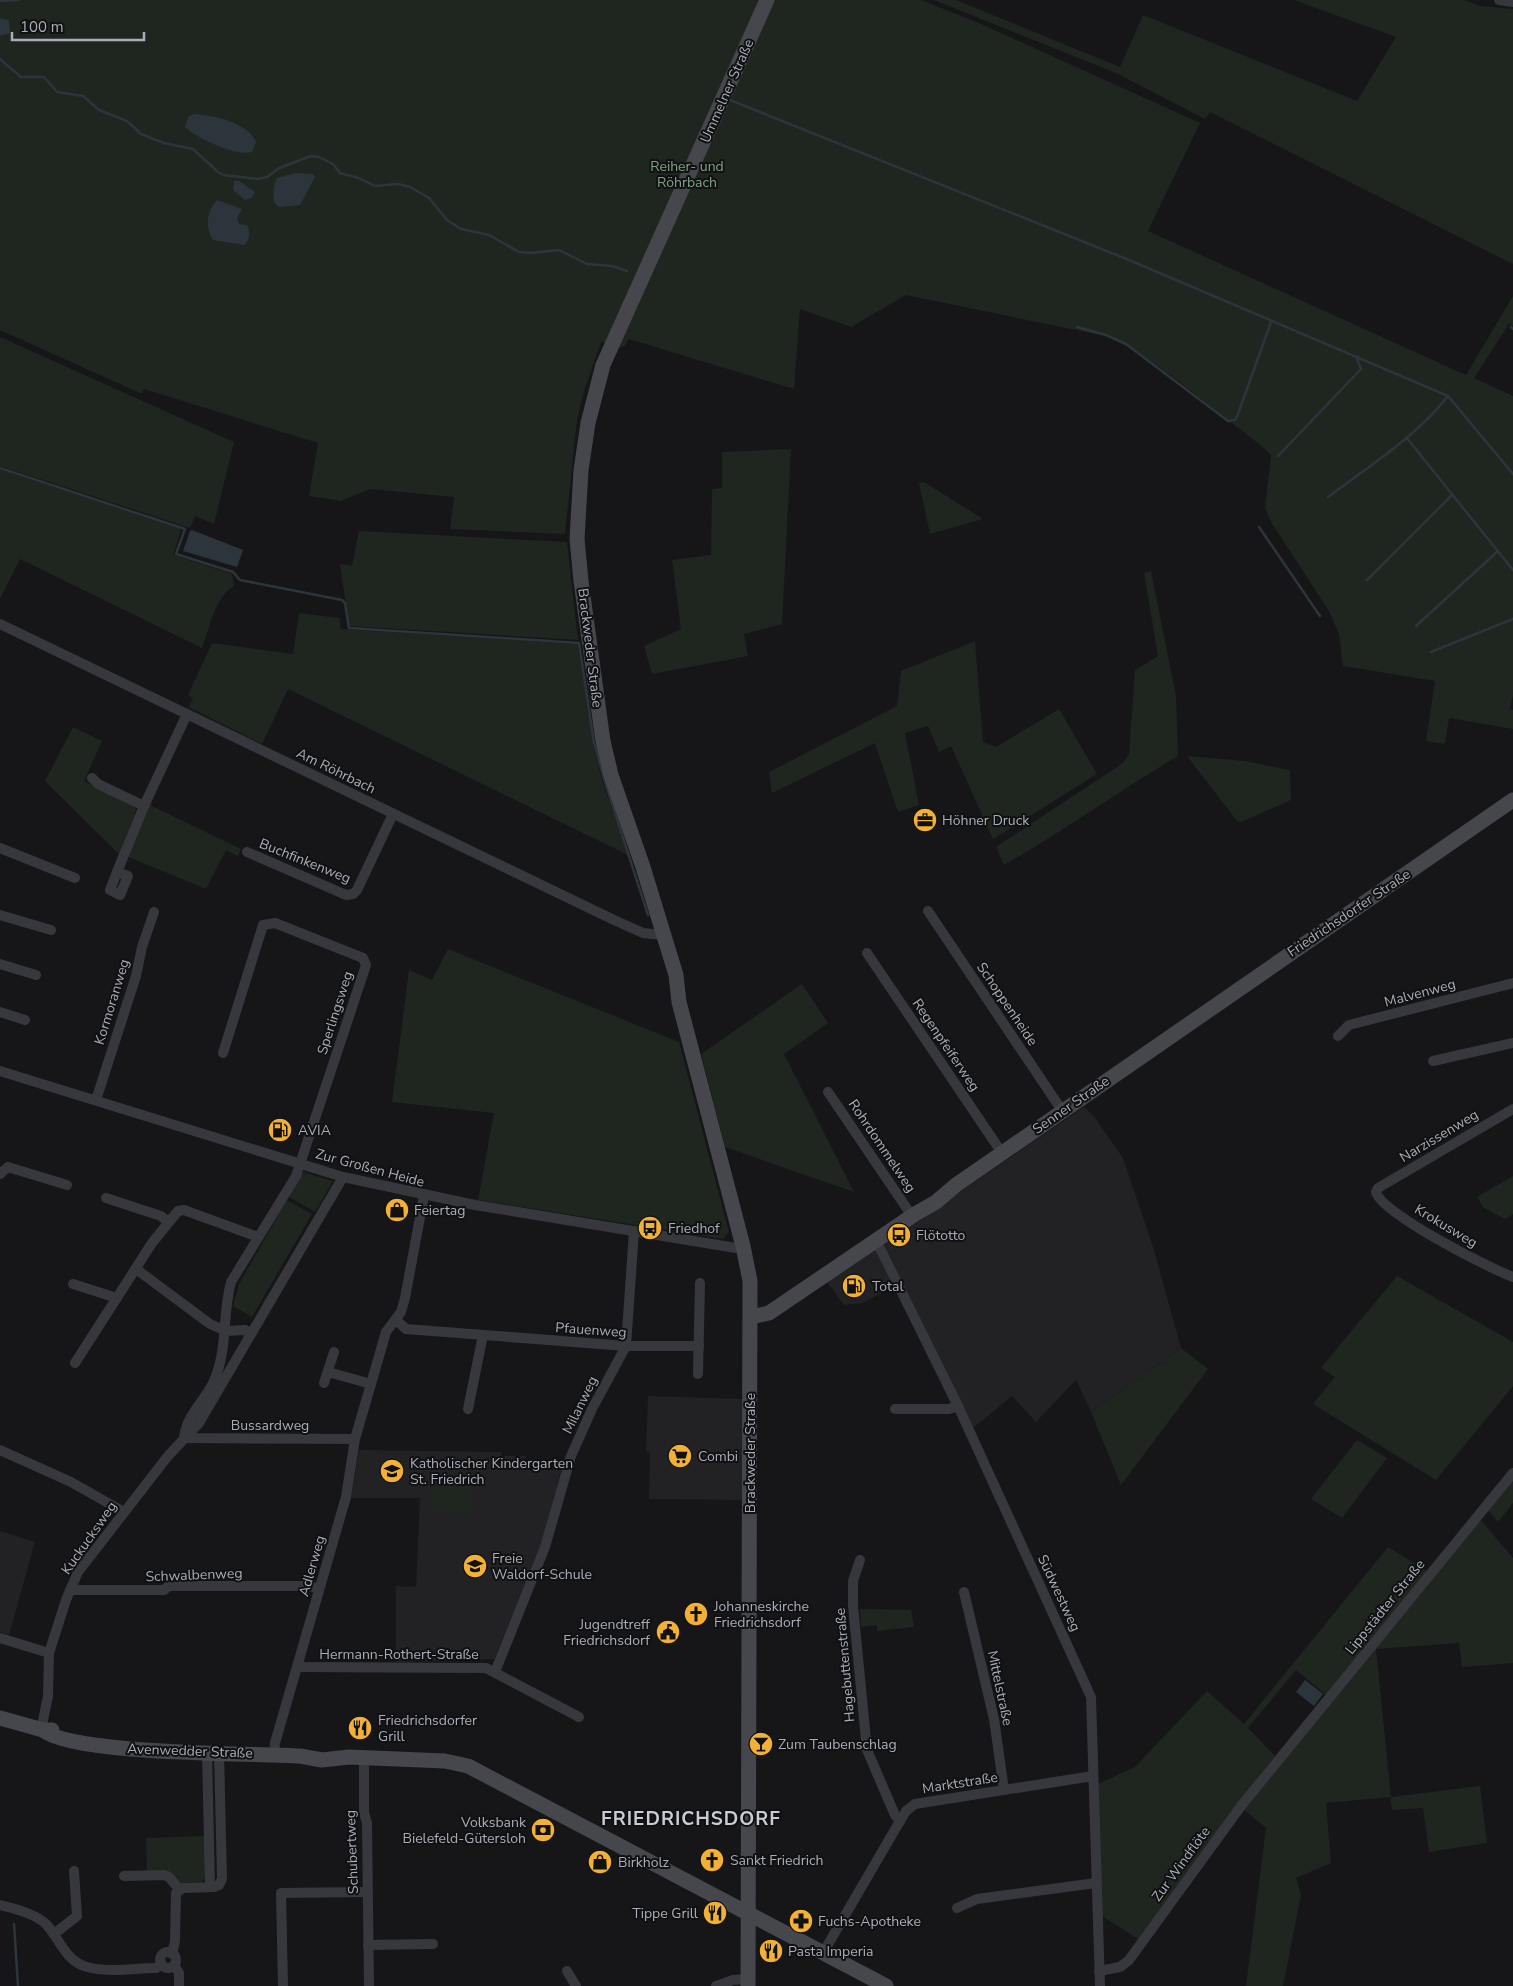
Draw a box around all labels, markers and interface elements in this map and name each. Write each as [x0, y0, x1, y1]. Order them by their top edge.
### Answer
scale bar [12, 10, 145, 42]
text: 100 m [20, 17, 64, 37]
street label: Ummelner Straße [696, 36, 758, 146]
park label: Reiher- und Röhrbach [650, 157, 724, 192]
street label: Brackweder Straße [573, 587, 607, 709]
street label: Am Röhrbach [293, 744, 379, 798]
office icon: Höhner Druck [912, 807, 938, 833]
place label: Höhner Druck [942, 811, 1030, 830]
street label: Buchfinkenweg [256, 834, 354, 888]
street label: Friedrichsdorfer Straße [1284, 865, 1414, 961]
street label: Kormoranweg [90, 957, 134, 1047]
street label: Schoppenheide [972, 959, 1042, 1049]
street label: Sperlingsweg [313, 969, 357, 1057]
street label: Malvenweg [1382, 974, 1458, 1012]
street label: Regenpfeiferweg [908, 995, 984, 1095]
street label: Senner Straße [1029, 1071, 1113, 1139]
street label: Rohrdommelweg [844, 1096, 920, 1196]
street label: Narzissenweg [1396, 1105, 1482, 1167]
fuel station icon: AVIA [267, 1117, 293, 1143]
place label: AVIA [298, 1121, 331, 1140]
street label: Zur Großen Heide [313, 1144, 427, 1192]
shop icon: Feiertag [384, 1197, 410, 1223]
street label: Krokusweg [1411, 1200, 1481, 1252]
place label: Feiertag [414, 1201, 465, 1220]
bus stop icon: Friedhof [637, 1215, 663, 1241]
place label: Friedhof [668, 1219, 720, 1238]
bus stop icon: Flötotto [886, 1222, 912, 1248]
place label: Flötotto [916, 1226, 966, 1245]
fuel station icon: Total [841, 1273, 867, 1299]
place label: Total [872, 1277, 904, 1296]
street label: Pfauenweg [555, 1318, 627, 1342]
street label: Milanweg [558, 1373, 602, 1437]
street label: Brackweder Straße [741, 1393, 760, 1513]
street label: Bussardweg [231, 1416, 309, 1435]
supermarket icon: Combi [667, 1443, 693, 1469]
place label: Combi [698, 1447, 738, 1466]
place label: Katholischer Kindergarten St. Friedrich [410, 1454, 573, 1489]
school or university icon: Katholischer Kindergarten St. Friedrich [379, 1458, 405, 1484]
street label: Kuckucksweg [57, 1498, 121, 1578]
street label: Adlerweg [294, 1533, 330, 1599]
place label: Freie Waldorf-Schule [492, 1549, 592, 1584]
street label: Südwestweg [1033, 1551, 1085, 1635]
school or university icon: Freie Waldorf-Schule [462, 1553, 488, 1579]
street label: Lippstädter Straße [1341, 1556, 1429, 1658]
street label: Schwalbenweg [145, 1564, 243, 1586]
place label: Johanneskirche Friedrichsdorf [713, 1597, 809, 1632]
church icon: Johanneskirche Friedrichsdorf [683, 1601, 709, 1627]
street label: Hagebuttenstraße [831, 1607, 859, 1723]
place label: Jugendtreff Friedrichsdorf [563, 1615, 650, 1650]
public building icon: Jugendtreff Friedrichsdorf [655, 1619, 681, 1645]
street label: Hermann-Rothert-Straße [319, 1645, 479, 1664]
street label: Mittelstraße [983, 1649, 1017, 1727]
place label: Friedrichsdorfer Grill [378, 1711, 477, 1746]
restaurant icon: Friedrichsdorfer Grill [347, 1715, 373, 1741]
bar icon: Zum Taubenschlag [748, 1731, 774, 1757]
place label: Zum Taubenschlag [778, 1735, 897, 1754]
street label: Avenwedder Straße [127, 1739, 253, 1763]
street label: Marktstraße [921, 1768, 999, 1798]
district label: FRIEDRICHSDORF [601, 1806, 781, 1832]
street label: Schubertweg [341, 1810, 363, 1894]
place label: Volksbank Bielefeld-Gütersloh [402, 1813, 527, 1848]
bank icon: Volksbank Bielefeld-Gütersloh [530, 1817, 556, 1843]
street label: Zur Windflöte [1147, 1823, 1215, 1905]
church icon: Sankt Friedrich [699, 1847, 725, 1873]
shop icon: Birkholz [587, 1849, 613, 1875]
place label: Sankt Friedrich [730, 1851, 823, 1870]
place label: Birkholz [618, 1853, 670, 1872]
restaurant icon: Tippe Grill [702, 1900, 728, 1926]
place label: Tippe Grill [632, 1904, 699, 1923]
pharmacy icon: Fuchs-Apotheke [788, 1908, 814, 1934]
place label: Fuchs-Apotheke [818, 1912, 921, 1931]
restaurant icon: Pasta Imperia [758, 1938, 784, 1964]
place label: Pasta Imperia [788, 1942, 873, 1961]

